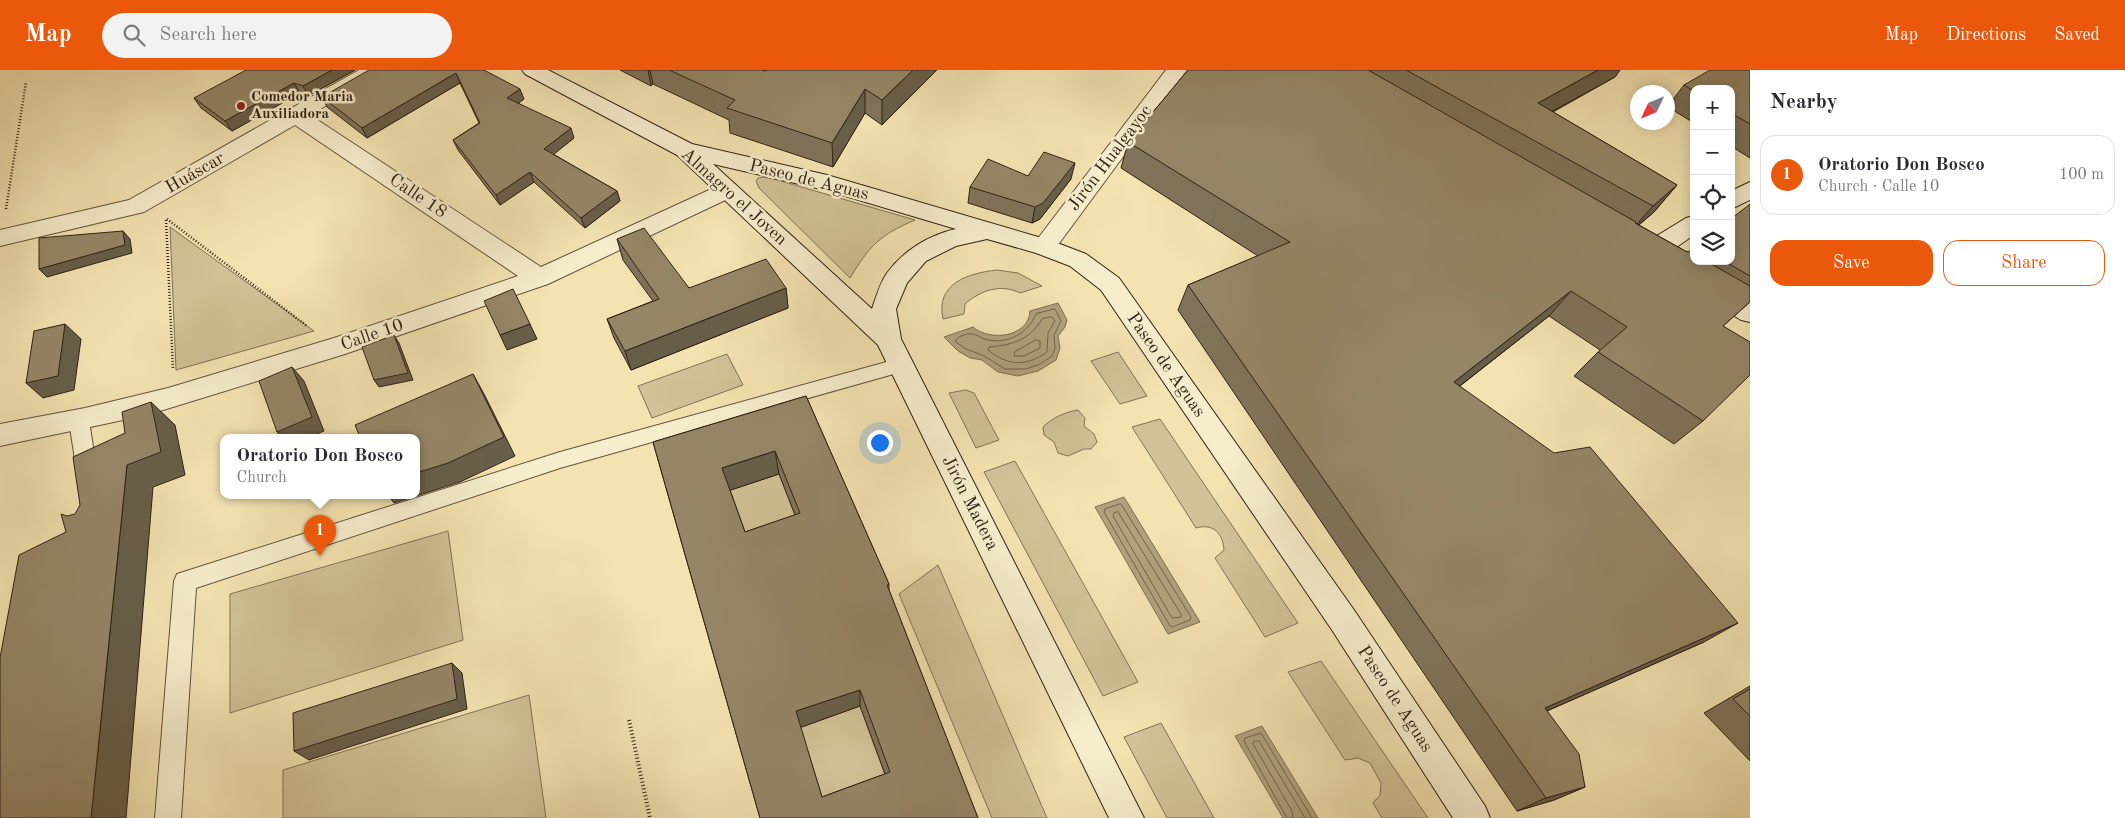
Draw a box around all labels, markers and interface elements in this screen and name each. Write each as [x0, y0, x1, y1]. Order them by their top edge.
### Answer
search box [102, 13, 452, 58]
icon: search [120, 21, 148, 49]
text: Map [25, 23, 72, 47]
text: Search here [160, 26, 257, 45]
text: Map [1885, 26, 1918, 44]
text: Directions [1946, 26, 2026, 44]
text: Saved [2054, 26, 2100, 44]
north arrow [1630, 85, 1675, 130]
map controls [1690, 85, 1735, 265]
button: + [1690, 85, 1735, 130]
place label: Comedor Maria Auxiliadora [251, 90, 354, 122]
text: Nearby [1770, 92, 1838, 113]
marker: Comedor Maria Auxiliadora [235, 100, 247, 112]
street label: Jirón Hualgayoc [1065, 102, 1155, 214]
button: − [1690, 130, 1735, 175]
street label: Almagro el Joven [678, 145, 791, 249]
street label: Huáscar [163, 149, 228, 197]
street label: Paseo de Aguas [747, 156, 871, 204]
text: Oratorio Don Bosco [1818, 156, 1985, 175]
text: 1 [1782, 167, 1792, 183]
text: 100 m [2059, 167, 2104, 183]
street label: Calle 18 [386, 170, 450, 222]
button: locate [1690, 175, 1735, 220]
text: Church · Calle 10 [1818, 179, 1939, 195]
button: layers [1690, 220, 1735, 265]
button: Save [1770, 240, 1933, 286]
button: Share [1943, 240, 2105, 286]
street label: Paseo de Aguas [1123, 309, 1209, 421]
street label: Calle 10 [338, 316, 406, 354]
your location [867, 430, 893, 456]
popup [220, 434, 420, 499]
text: Oratorio Don Bosco [237, 447, 403, 466]
street label: Jirón Madera [938, 453, 1002, 553]
text: Church [237, 470, 287, 486]
pin: 1 [304, 515, 336, 556]
street label: Paseo de Aguas [1354, 643, 1436, 756]

